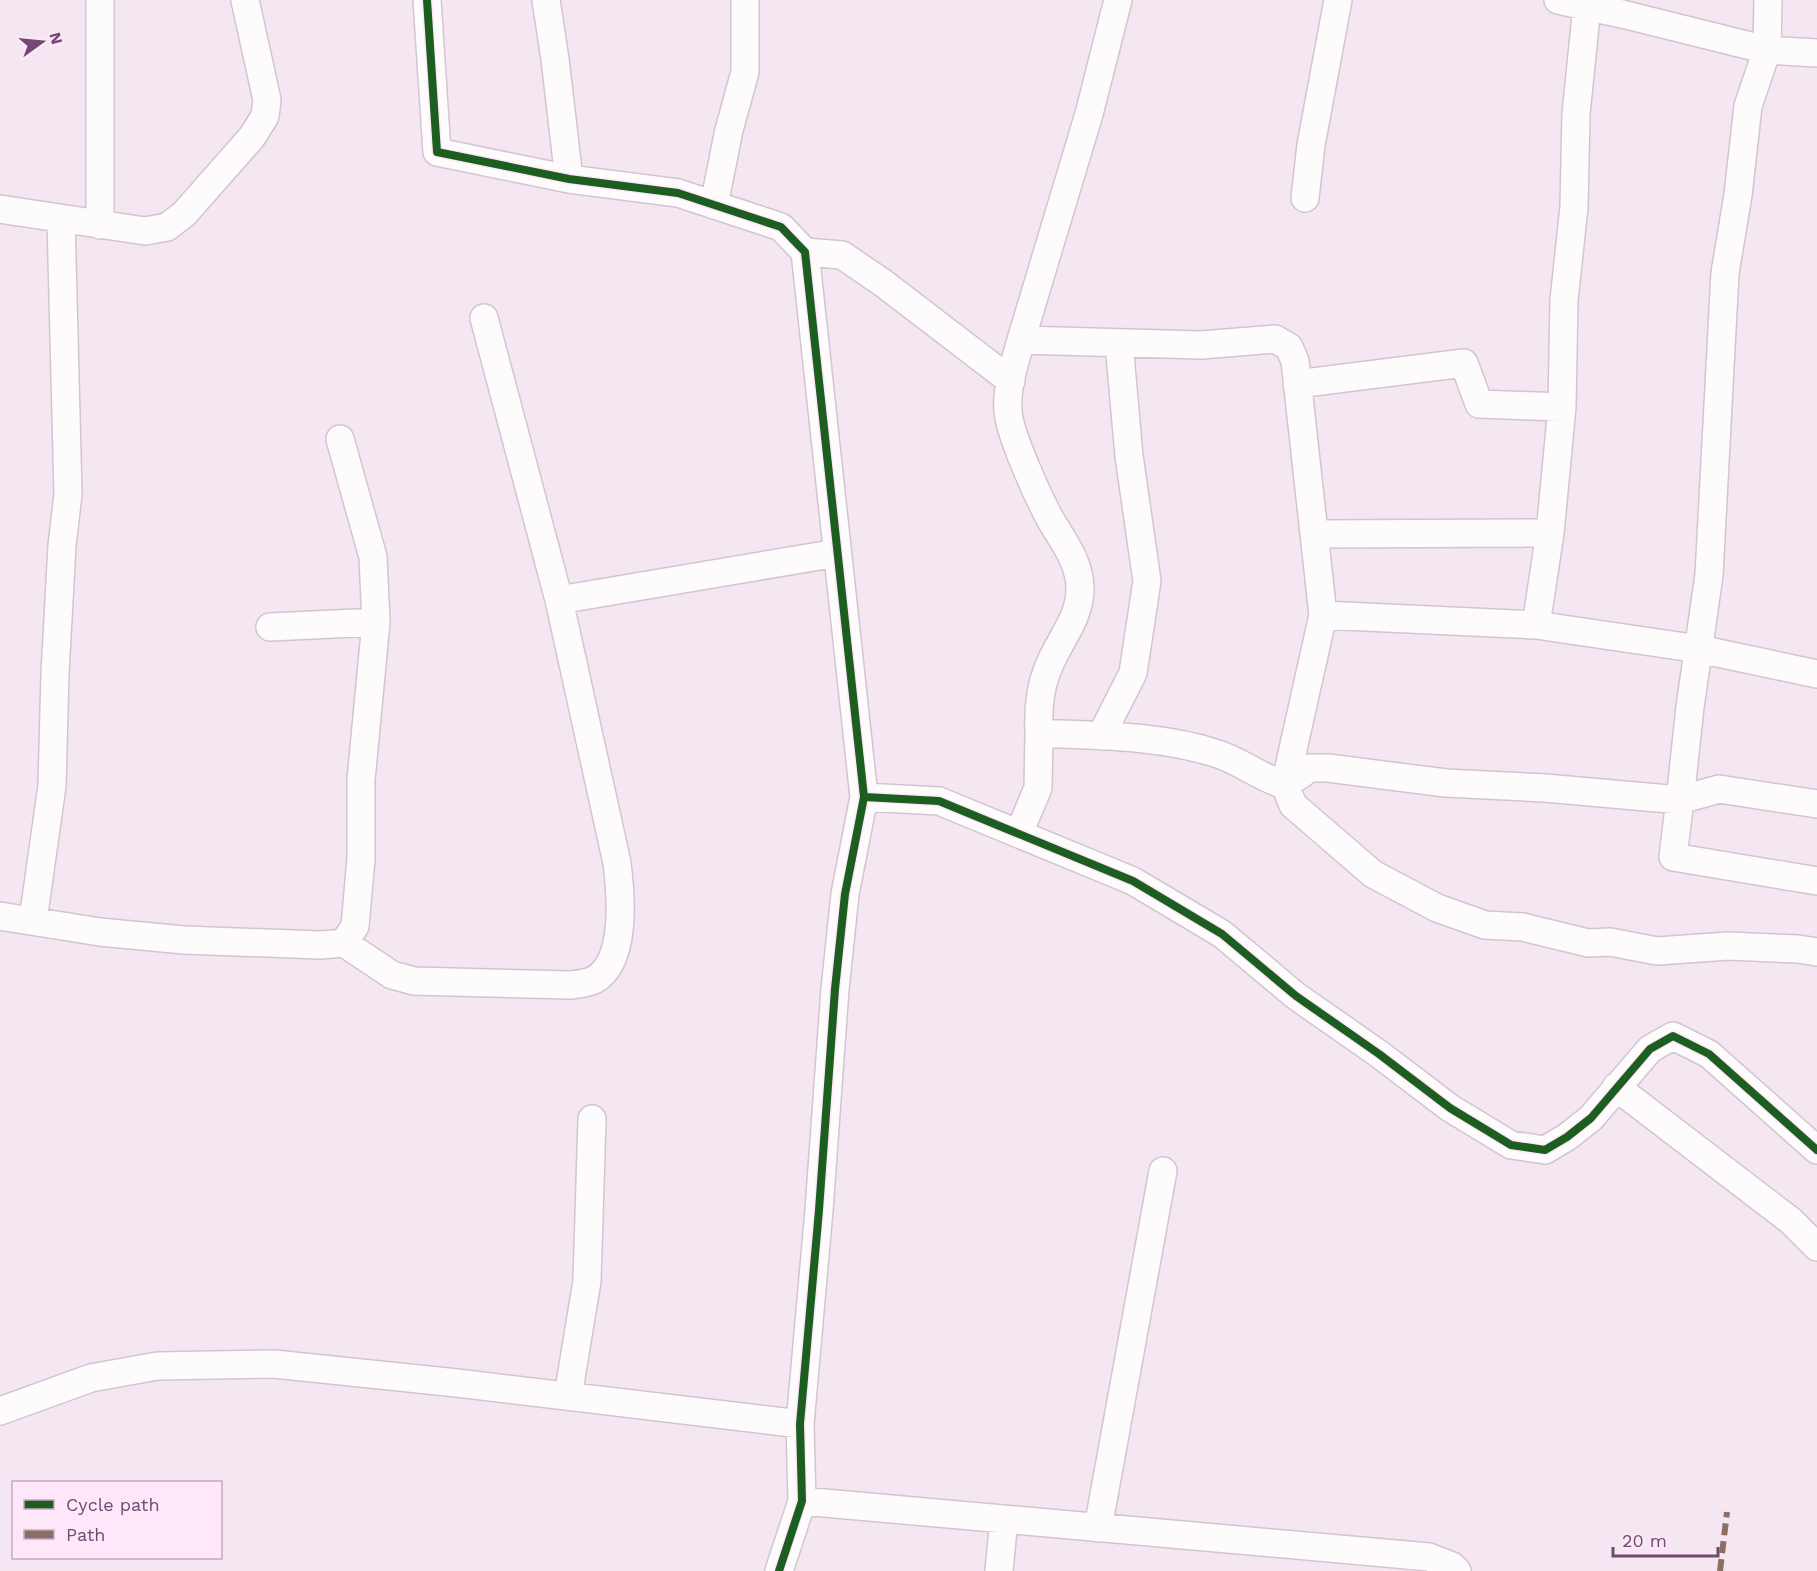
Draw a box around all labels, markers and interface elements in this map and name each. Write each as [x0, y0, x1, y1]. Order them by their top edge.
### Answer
north arrow [12, 12, 72, 72]
text: N [45, 30, 67, 46]
legend [12, 1481, 222, 1559]
text: Cycle path [66, 1494, 160, 1515]
scale bar [1613, 1520, 1718, 1558]
text: Path [66, 1524, 106, 1545]
text: 20 m [1622, 1530, 1667, 1551]

